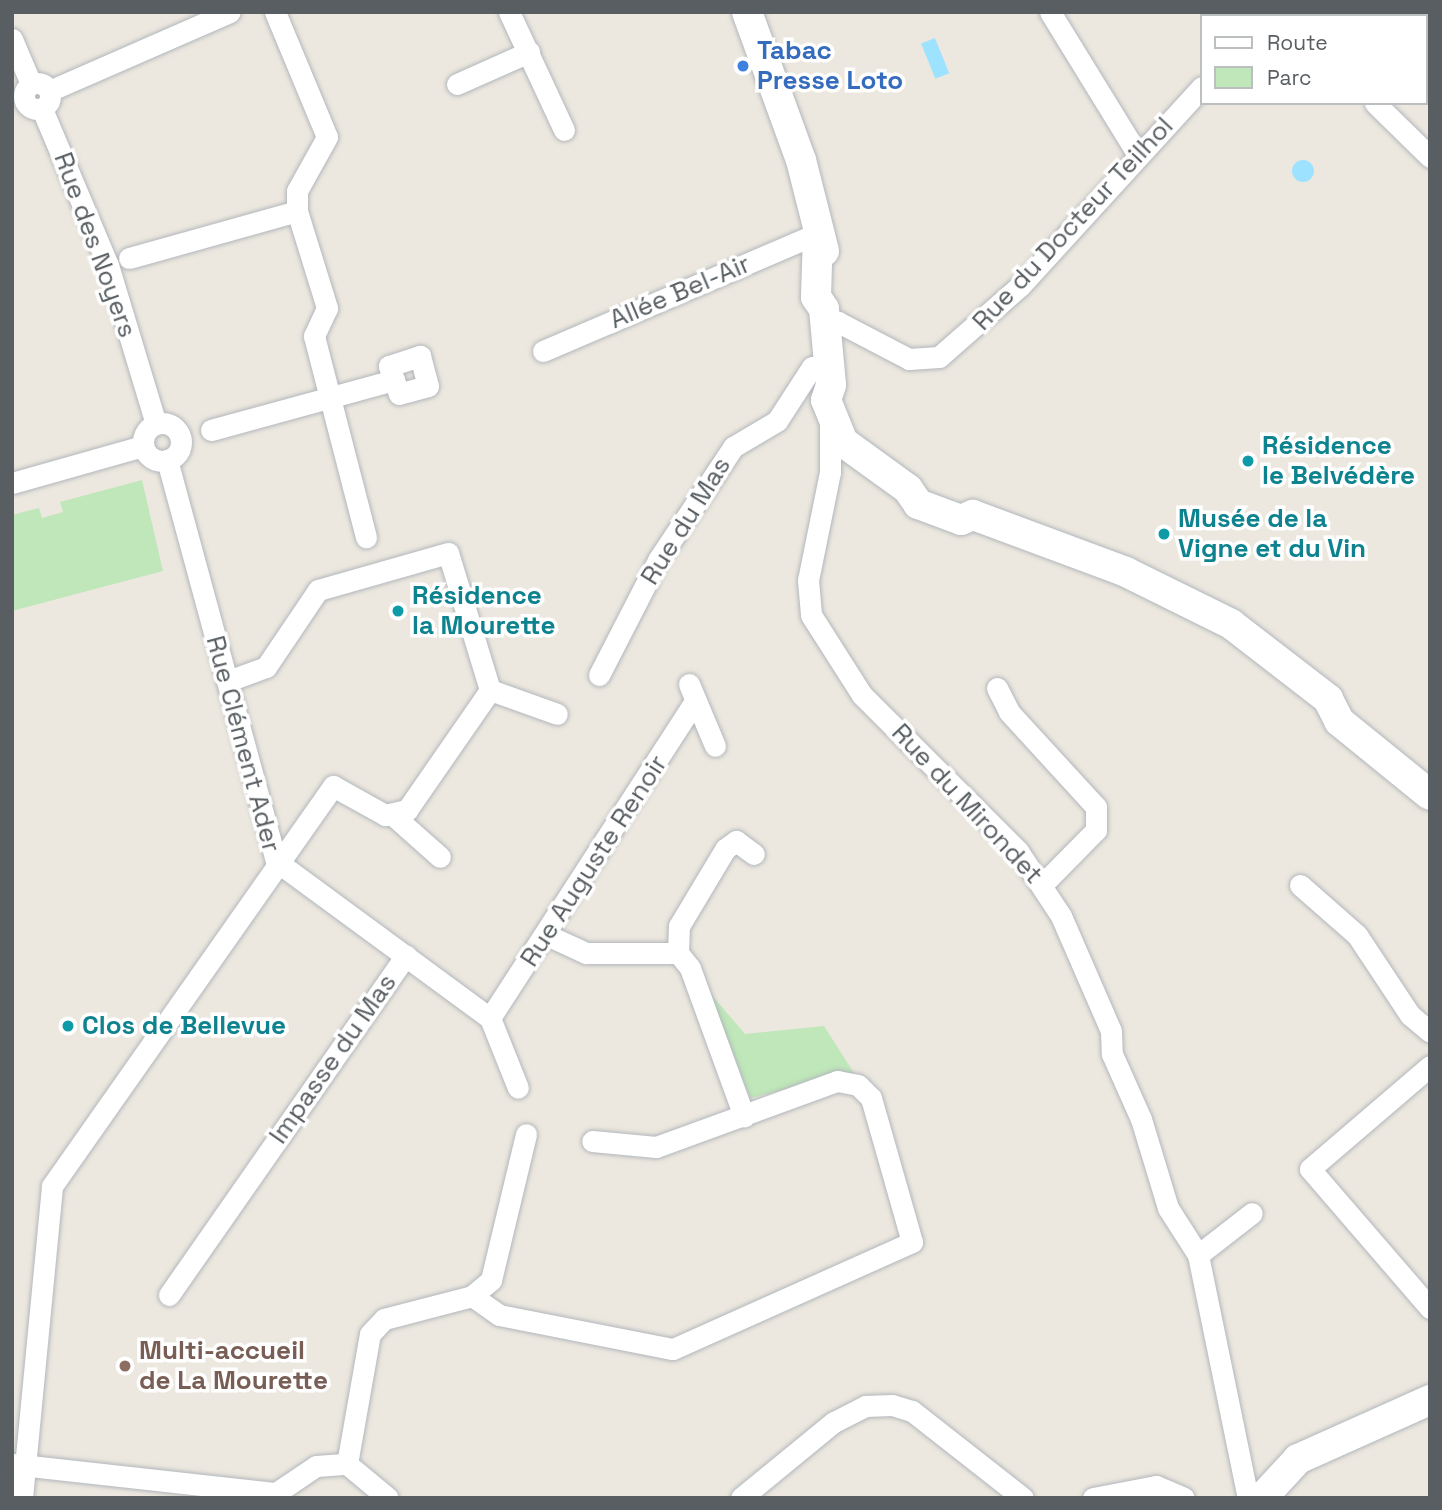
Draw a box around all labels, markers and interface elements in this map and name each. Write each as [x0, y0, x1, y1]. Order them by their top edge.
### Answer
legend [1200, 14, 1428, 105]
text: Route [1267, 29, 1328, 56]
place label: Tabac Presse Loto [757, 35, 903, 96]
marker: Tabac Presse Loto [735, 58, 751, 74]
text: Parc [1267, 64, 1312, 91]
street label: Rue du Docteur Teilhol [966, 111, 1180, 337]
street label: Rue des Noyers [47, 148, 143, 342]
street label: Allée Bel-Air [605, 248, 755, 336]
place label: Résidence le Belvédère [1262, 430, 1415, 492]
street label: Rue du Mas [634, 451, 738, 591]
marker: Résidence le Belvédère [1240, 453, 1256, 469]
place label: Musée de la Vigne et du Vin [1178, 503, 1366, 564]
marker: Musée de la Vigne et du Vin [1156, 526, 1172, 542]
place label: Résidence la Mourette [412, 580, 556, 642]
marker: Résidence la Mourette [390, 603, 406, 619]
street label: Rue Clément Ader [199, 632, 287, 856]
street label: Rue du Mirondet [885, 717, 1049, 891]
street label: Rue Auguste Renoir [514, 749, 674, 973]
street label: Impasse du Mas [263, 968, 403, 1150]
place label: Clos de Bellevue [82, 1010, 286, 1042]
marker: Clos de Bellevue [60, 1018, 76, 1034]
place label: Multi-accueil de La Mourette [139, 1335, 328, 1396]
marker: Multi-accueil de La Mourette [117, 1358, 133, 1374]

